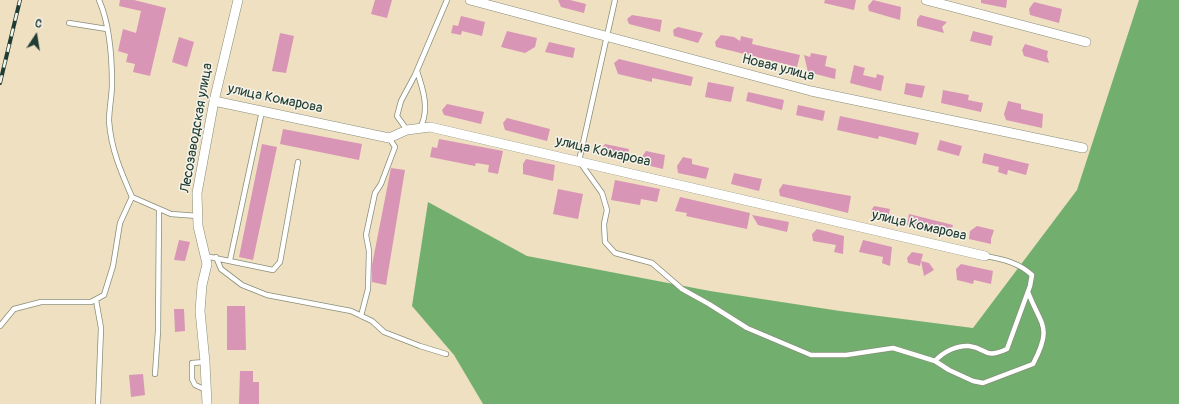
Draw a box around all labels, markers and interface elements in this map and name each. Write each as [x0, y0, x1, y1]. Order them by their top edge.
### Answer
north arrow [16, 16, 56, 56]
text: С [34, 17, 43, 31]
street label: Новая улица [740, 51, 816, 85]
street label: Лесозаводская улица [177, 62, 217, 194]
street label: улица Комарова [226, 81, 324, 117]
street label: улица Комарова [554, 133, 652, 171]
street label: улица Комарова [870, 207, 968, 245]

